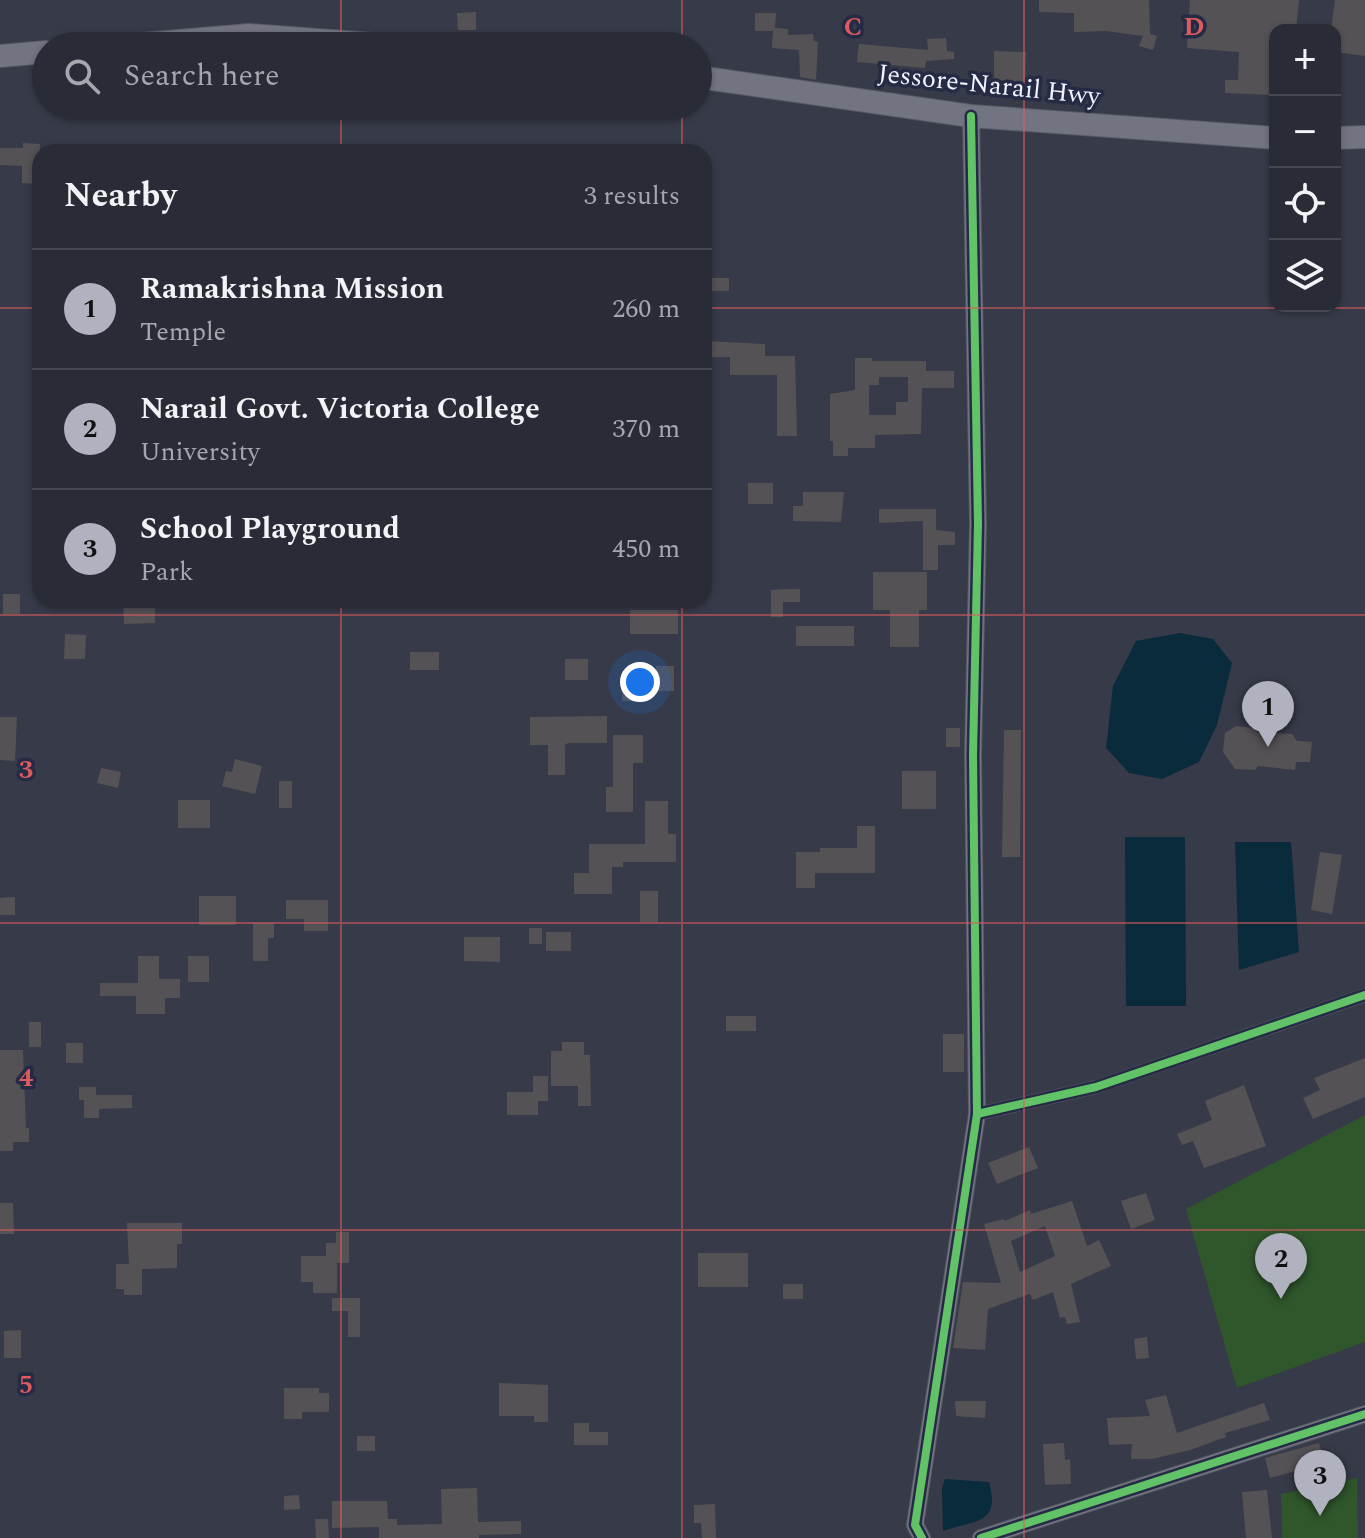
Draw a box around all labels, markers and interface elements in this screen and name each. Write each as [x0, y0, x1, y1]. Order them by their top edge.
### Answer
text: C [844, 7, 862, 47]
text: D [1184, 7, 1204, 47]
map controls [1269, 24, 1341, 312]
button: + [1269, 24, 1341, 96]
search box [32, 32, 712, 120]
text: Search here [124, 53, 280, 99]
street label: Jessore-Narail Hwy [876, 53, 1104, 117]
icon: search [60, 54, 104, 98]
button: − [1269, 96, 1341, 168]
button: locate [1269, 168, 1341, 240]
text: Nearby [64, 170, 177, 222]
text: 3 results [584, 176, 680, 216]
button: layers [1269, 240, 1341, 312]
text: Ramakrishna Mission [140, 266, 444, 312]
text: 1 [83, 289, 97, 329]
text: 260 m [612, 289, 680, 329]
text: Temple [140, 312, 226, 352]
text: Narail Govt. Victoria College [140, 386, 540, 432]
text: 2 [83, 409, 97, 449]
text: 370 m [612, 409, 680, 449]
text: University [140, 432, 260, 472]
text: School Playground [140, 506, 400, 552]
text: 3 [83, 529, 97, 569]
text: 450 m [612, 529, 680, 569]
text: Park [140, 552, 194, 592]
your location [620, 662, 660, 702]
pin: 1 [1242, 681, 1294, 747]
text: 3 [19, 750, 33, 790]
text: 4 [19, 1058, 34, 1098]
pin: 2 [1255, 1233, 1307, 1299]
text: 5 [19, 1365, 33, 1405]
pin: 3 [1294, 1450, 1346, 1516]

